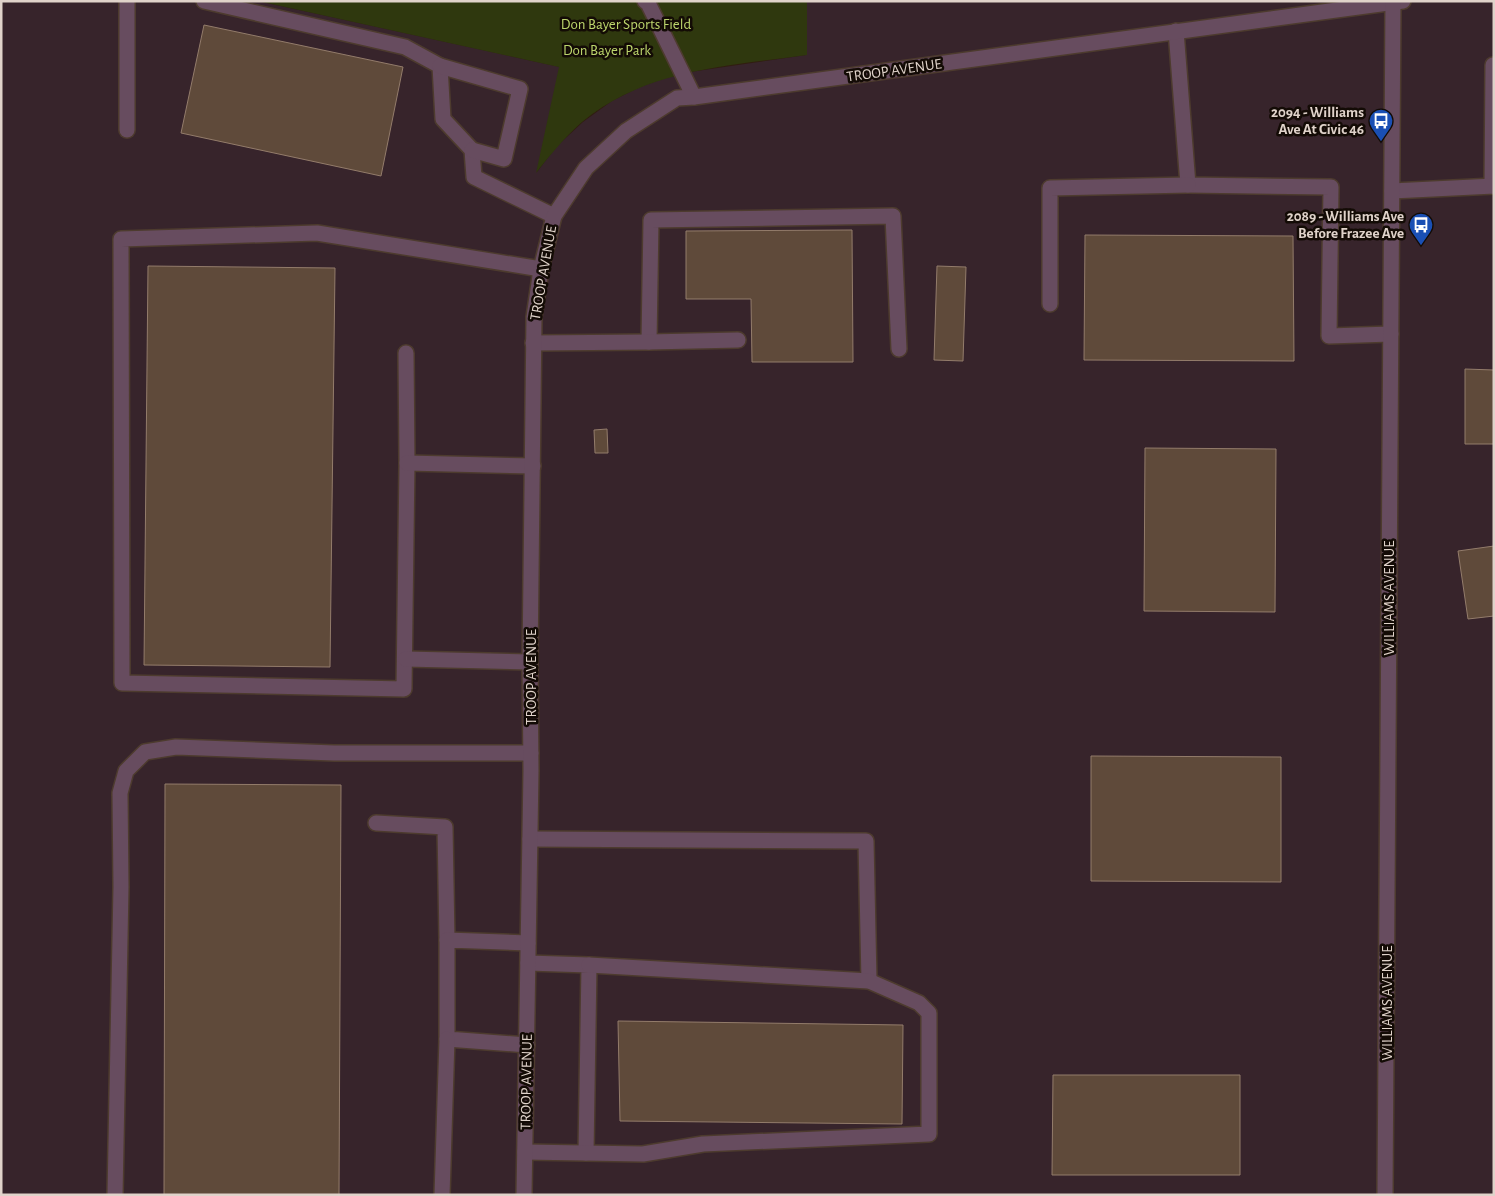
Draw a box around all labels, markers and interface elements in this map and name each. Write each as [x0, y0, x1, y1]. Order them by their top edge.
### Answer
park label: Don Bayer Sports Field [561, 17, 691, 32]
park label: Don Bayer Park [563, 43, 651, 58]
street label: TROOP AVENUE [846, 56, 943, 85]
place label: 2094 - Williams Ave At Civic 46 [1271, 105, 1364, 137]
bus stop icon: 2094 - Williams Ave At Civic 46 [1368, 108, 1394, 142]
place label: 2089 - Williams Ave Before Frazee Ave [1287, 209, 1404, 241]
bus stop icon: 2089 - Williams Ave Before Frazee Ave [1408, 212, 1434, 246]
street label: TROOP AVENUE [528, 225, 559, 322]
street label: WILLIAMS AVENUE [1382, 541, 1397, 655]
street label: TROOP AVENUE [524, 629, 539, 725]
street label: WILLIAMS AVENUE [1380, 946, 1395, 1060]
street label: TROOP AVENUE [518, 1034, 535, 1130]

